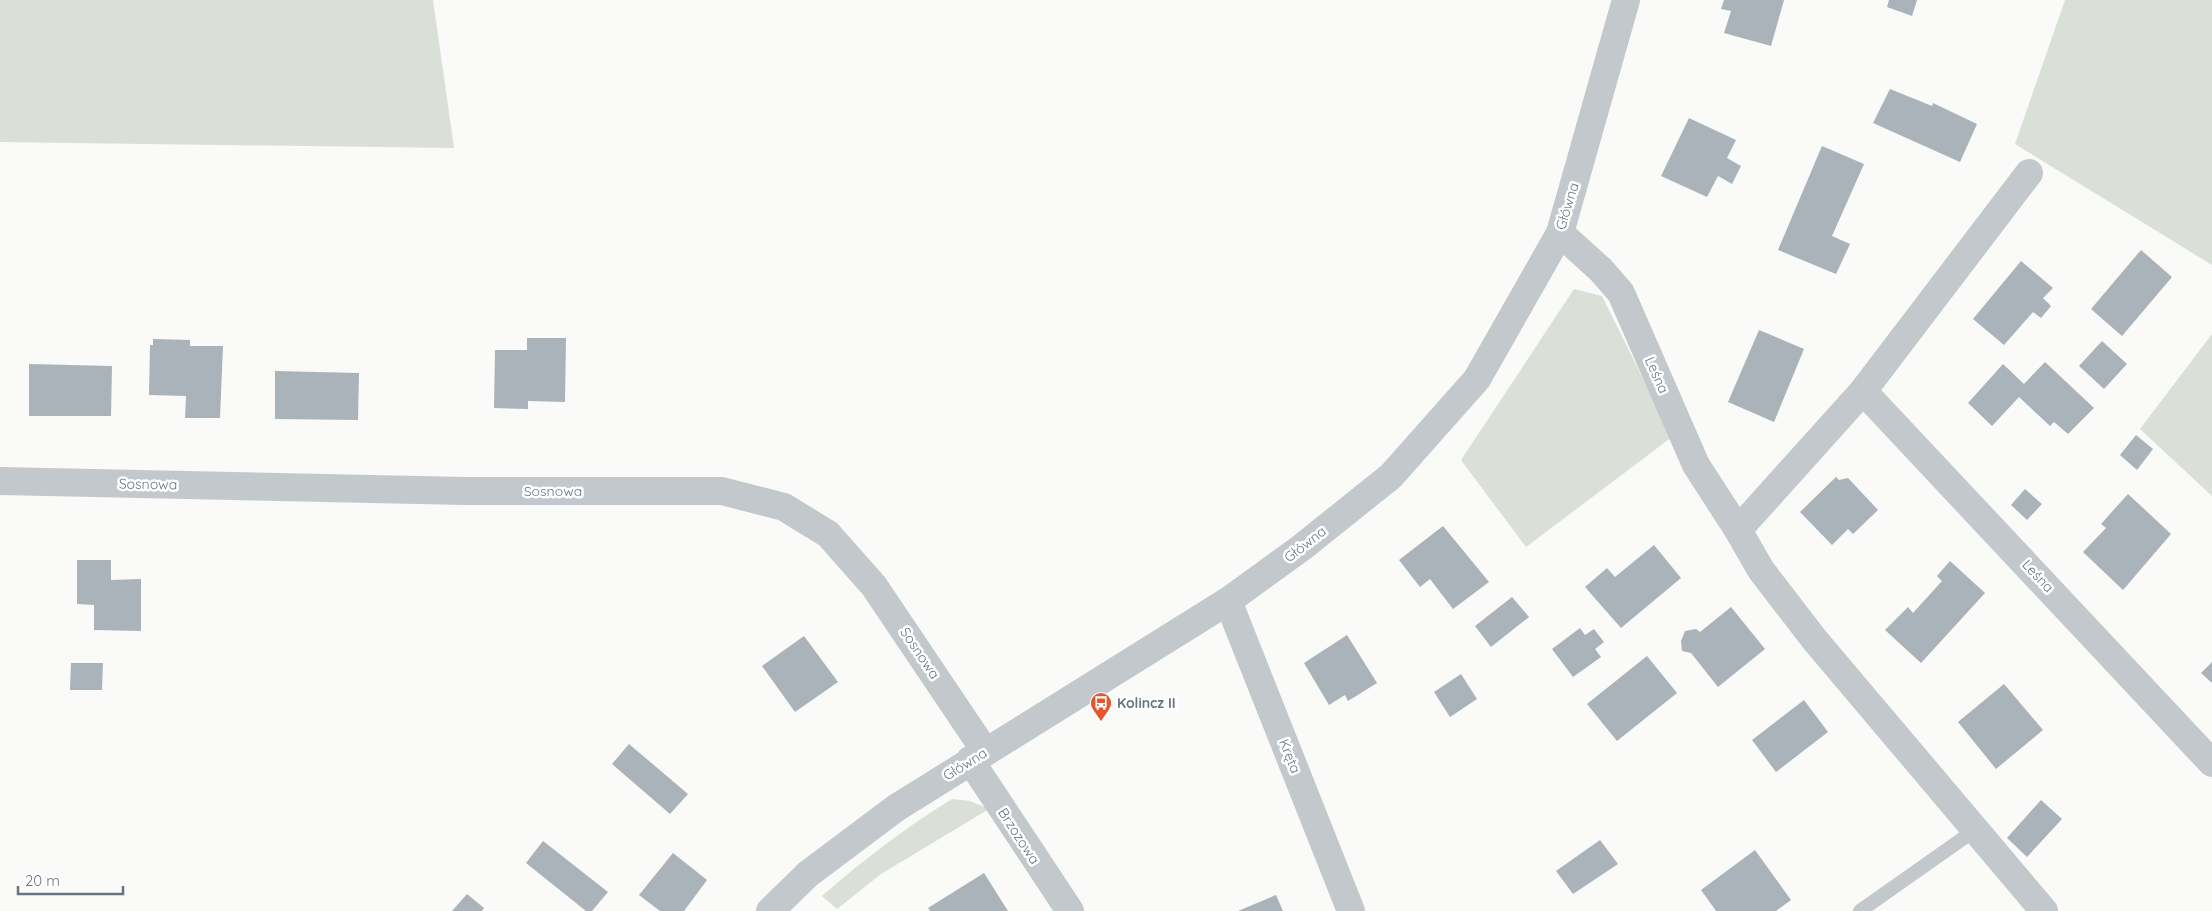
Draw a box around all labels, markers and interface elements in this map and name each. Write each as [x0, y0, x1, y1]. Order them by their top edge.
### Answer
street label: Główna [1551, 180, 1583, 232]
street label: Leśna [1641, 354, 1673, 396]
street label: Sosnowa [119, 474, 177, 494]
street label: Sosnowa [524, 482, 582, 500]
street label: Główna [1280, 522, 1330, 566]
street label: Leśna [2018, 556, 2058, 596]
street label: Sosnowa [896, 624, 944, 682]
bus stop icon: Kolincz II [1089, 691, 1113, 722]
place label: Kolincz II [1117, 694, 1176, 712]
street label: Kręta [1275, 736, 1305, 776]
street label: Główna [940, 744, 990, 784]
street label: Brzozowa [994, 804, 1044, 868]
scale bar [18, 864, 122, 896]
text: 20 m [25, 871, 60, 890]

